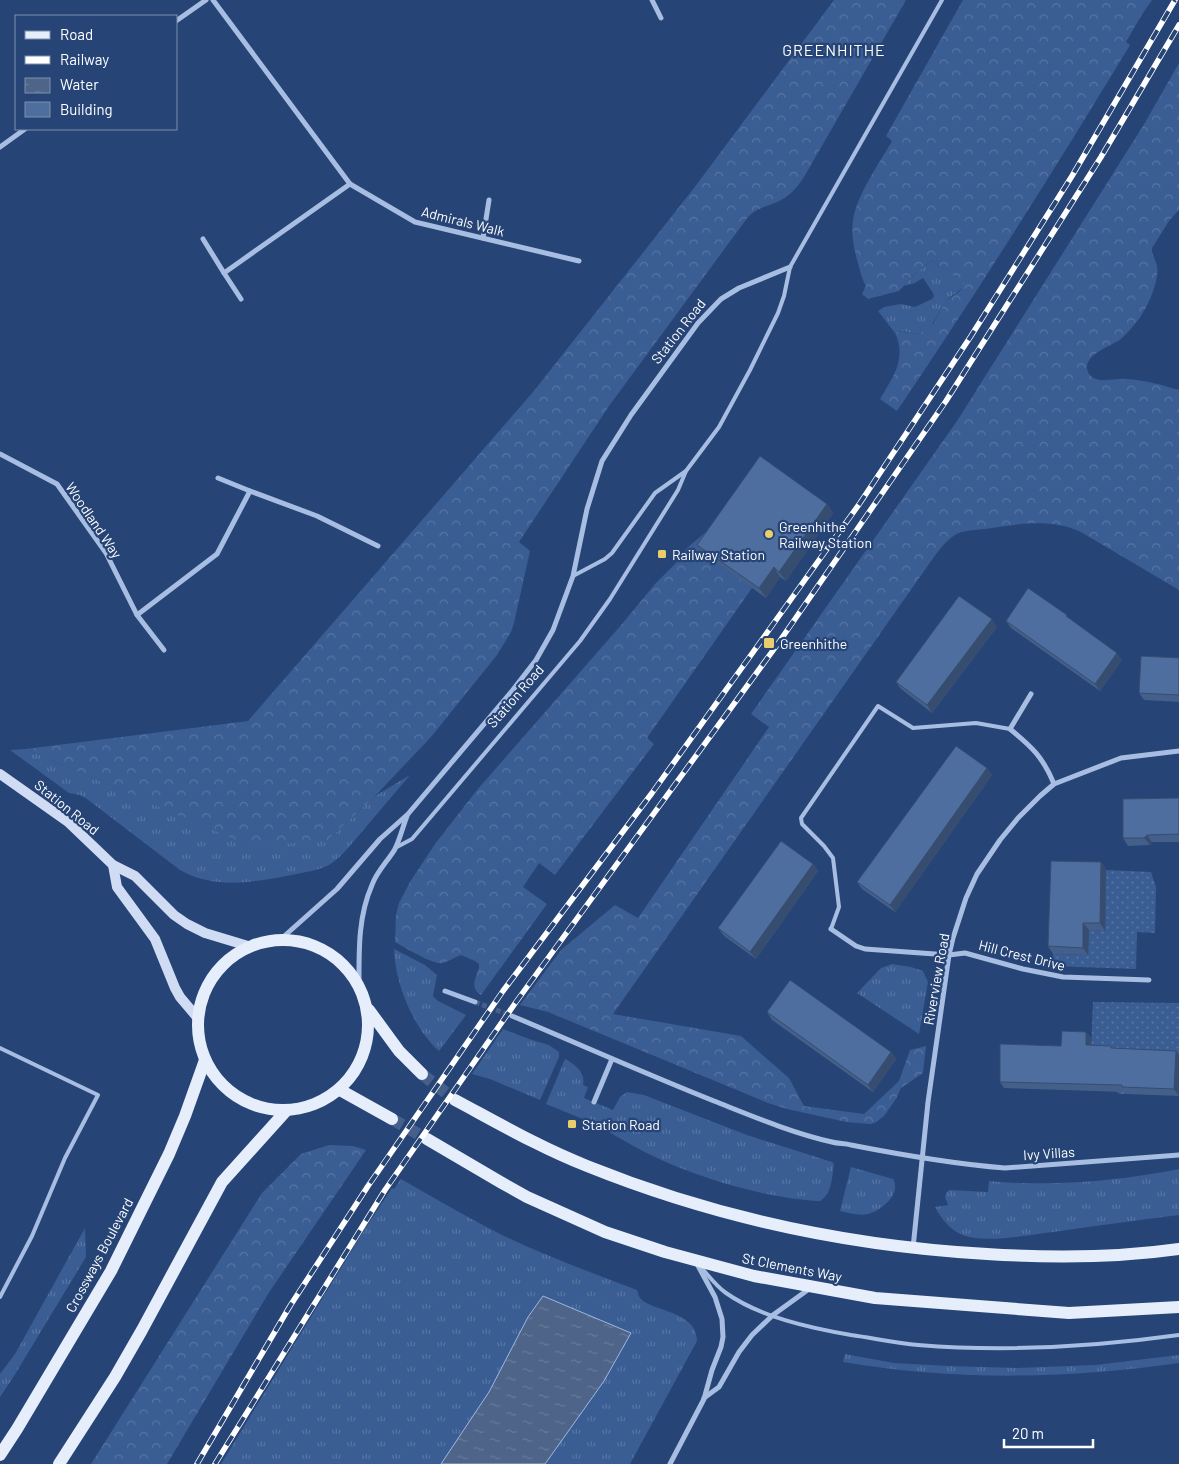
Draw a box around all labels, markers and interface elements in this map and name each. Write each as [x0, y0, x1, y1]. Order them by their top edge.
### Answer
legend [15, 15, 178, 130]
text: Road [60, 25, 93, 43]
district label: GREENHITHE [782, 40, 886, 59]
text: Railway [60, 50, 109, 68]
text: Water [60, 75, 99, 93]
text: Building [60, 100, 113, 118]
street label: Admirals Walk [420, 202, 506, 240]
street label: Station Road [647, 295, 709, 367]
street label: Woodland Way [62, 479, 126, 562]
place label: Greenhithe Railway Station [779, 518, 872, 551]
marker: Greenhithe Railway Station [763, 528, 775, 540]
place label: Railway Station [672, 546, 765, 563]
marker: Railway Station [656, 548, 668, 560]
place label: Greenhithe [780, 635, 847, 652]
marker: Greenhithe [762, 636, 776, 650]
street label: Station Road [483, 661, 547, 731]
street label: Station Road [31, 776, 103, 838]
street label: Riverview Road [920, 932, 952, 1026]
street label: Hill Crest Drive [977, 936, 1067, 974]
place label: Station Road [582, 1116, 660, 1133]
marker: Station Road [566, 1118, 578, 1130]
street label: Ivy Villas [1023, 1143, 1076, 1163]
street label: Crossways Boulevard [62, 1195, 136, 1315]
street label: St Clements Way [741, 1249, 844, 1285]
scale bar [1004, 1416, 1093, 1448]
text: 20 m [1012, 1424, 1044, 1442]

